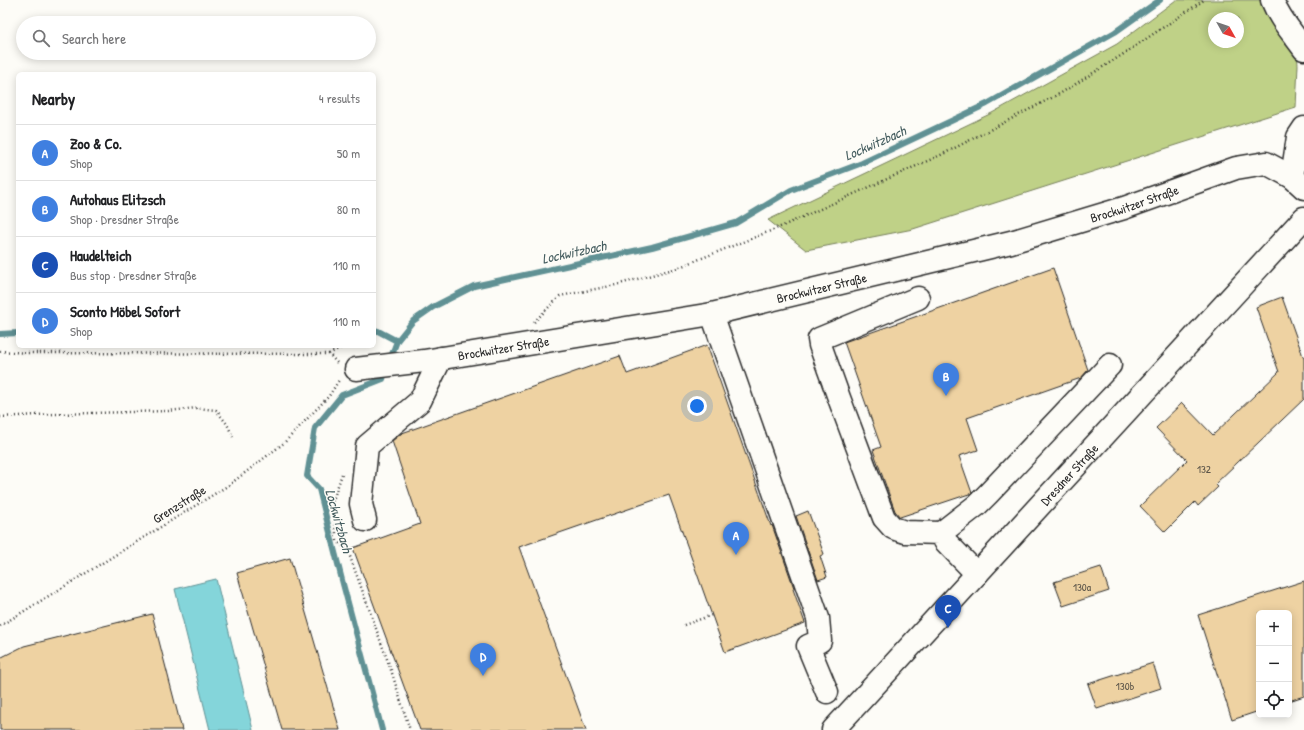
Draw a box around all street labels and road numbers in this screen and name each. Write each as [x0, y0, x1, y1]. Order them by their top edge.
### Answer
street label: Brockwitzer Straße [1088, 180, 1181, 227]
street label: Brockwitzer Straße [775, 268, 869, 307]
street label: Brockwitzer Straße [457, 332, 550, 364]
street label: Dresdner Straße [1036, 440, 1102, 509]
street label: Grenzstraße [149, 481, 209, 527]

